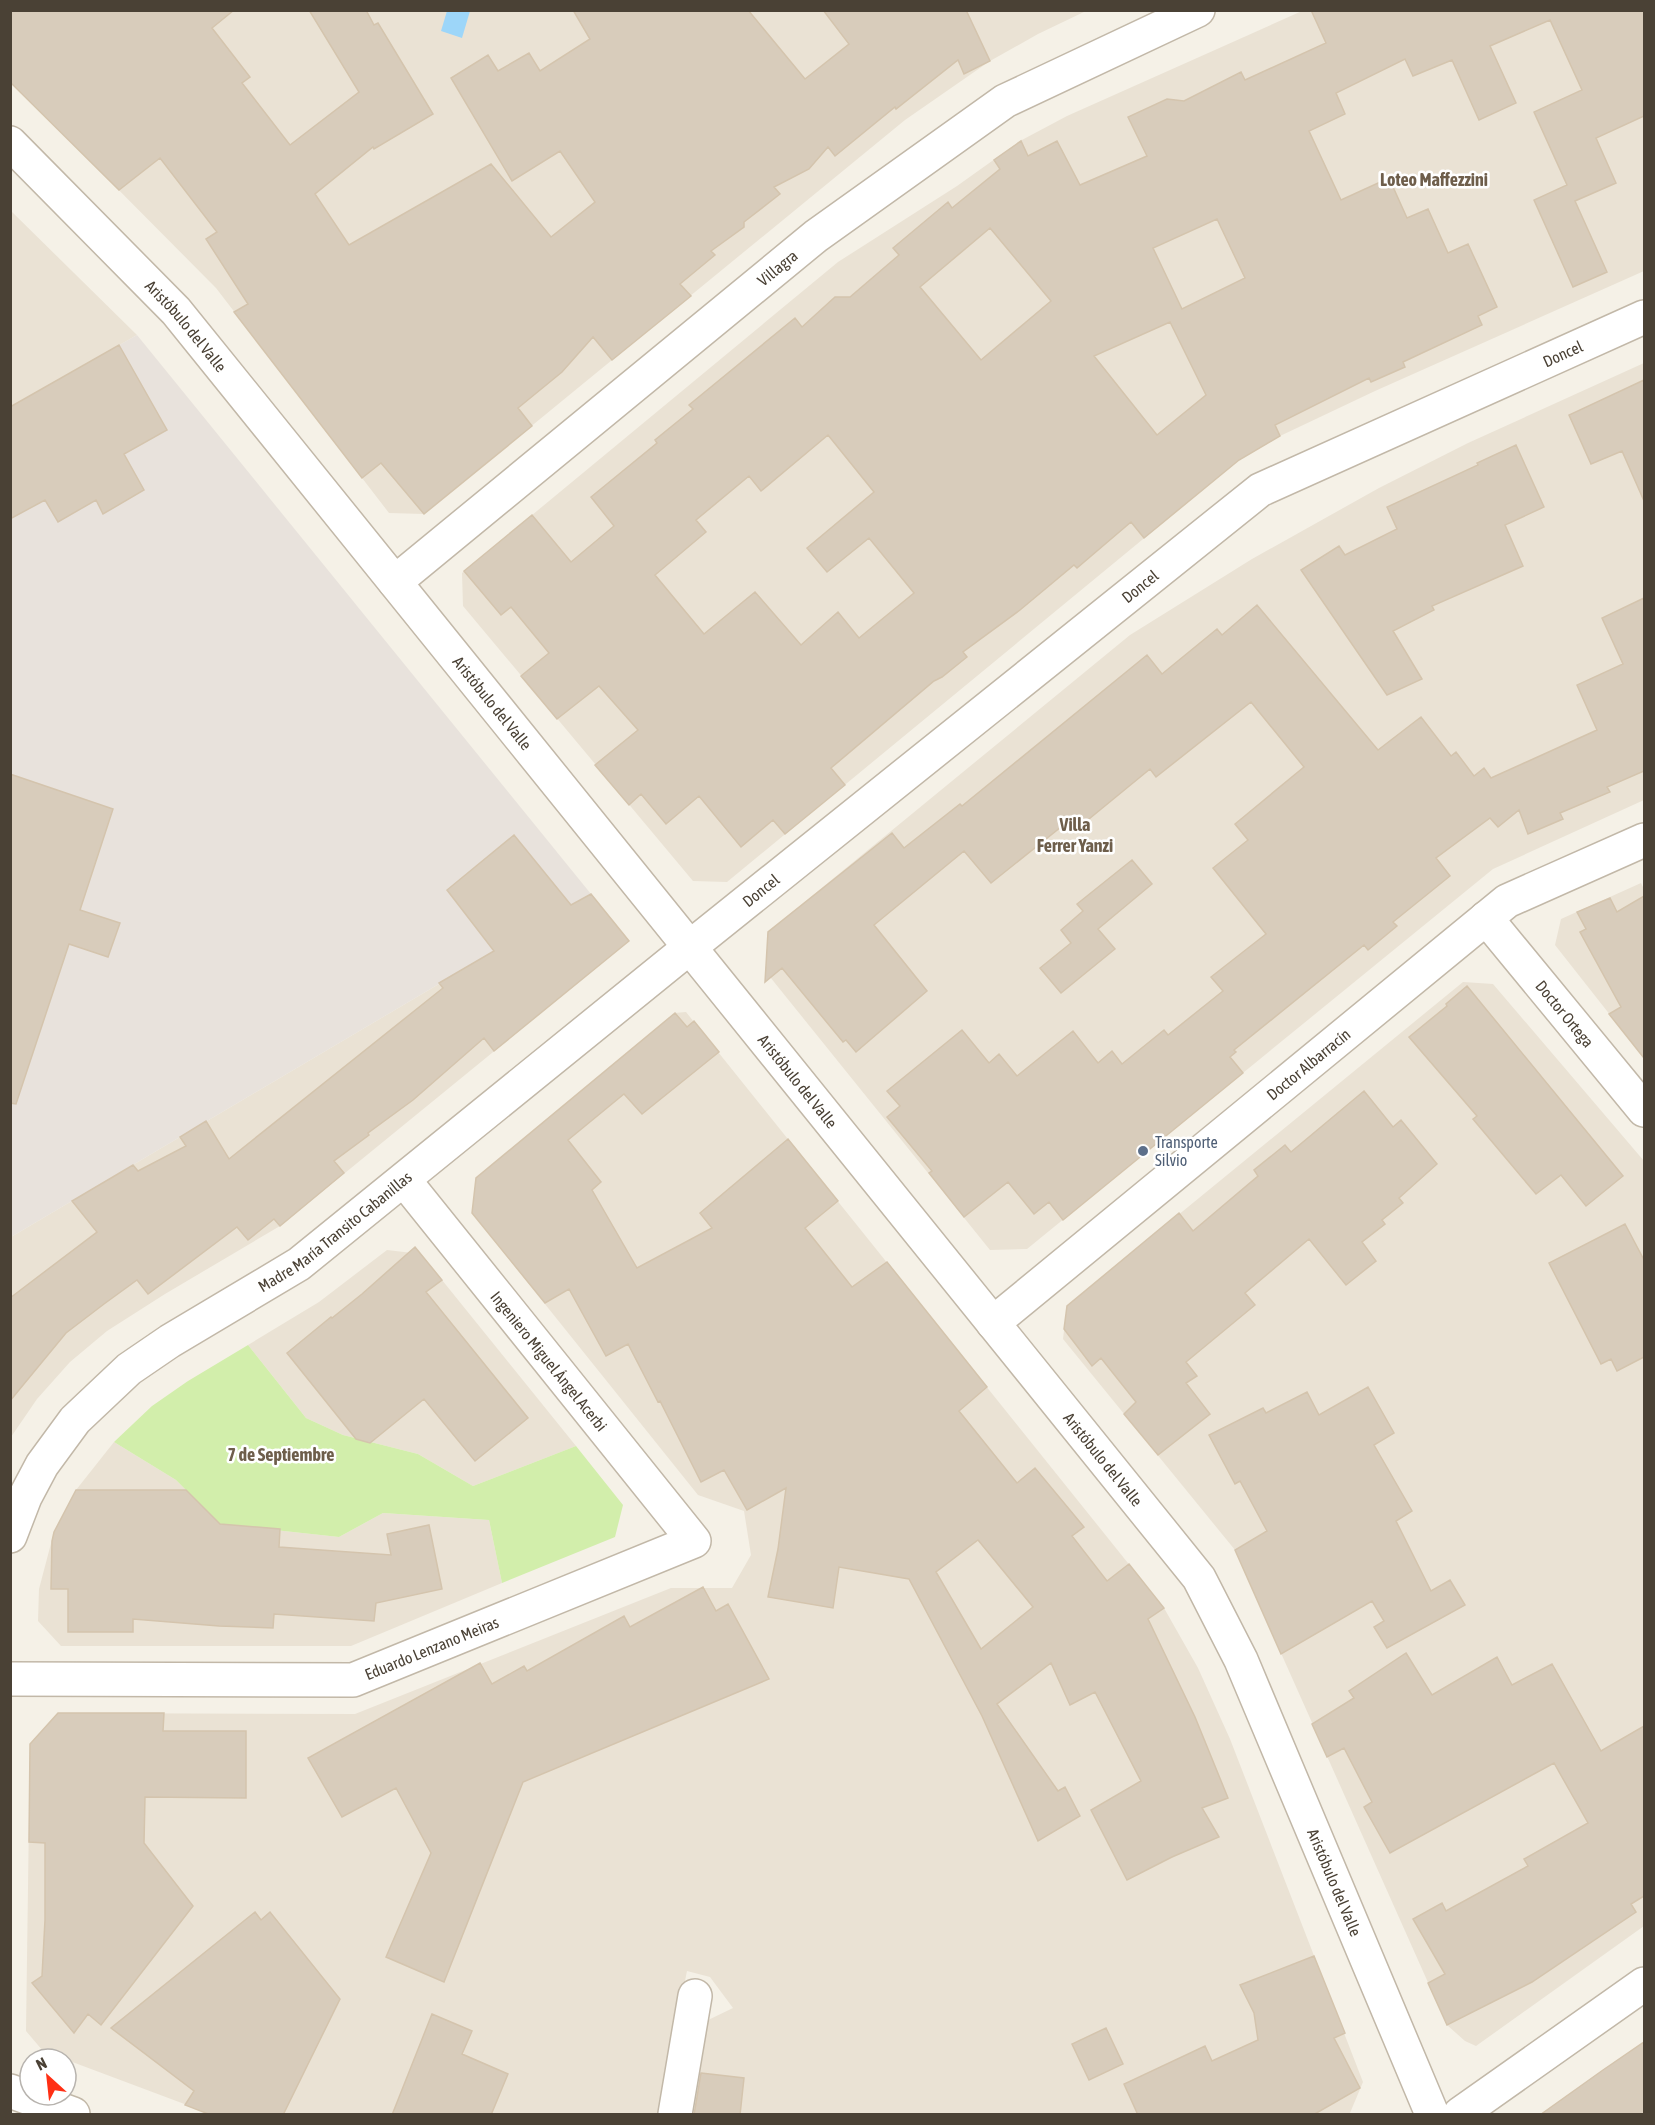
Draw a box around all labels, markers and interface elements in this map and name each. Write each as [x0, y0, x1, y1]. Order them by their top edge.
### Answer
district label: Loteo Maffezzini [1380, 169, 1488, 190]
street label: Villagra [754, 246, 801, 289]
street label: Aristóbulo del Valle [142, 277, 230, 375]
street label: Doncel [1540, 337, 1586, 370]
street label: Doncel [1118, 566, 1162, 606]
street label: Aristóbulo del Valle [449, 653, 536, 753]
district label: Villa Ferrer Yanzi [1037, 814, 1113, 856]
street label: Doncel [739, 870, 783, 910]
street label: Doctor Ortega [1532, 977, 1597, 1051]
street label: Doctor Albarracín [1263, 1025, 1354, 1104]
street label: Aristóbulo del Valle [755, 1031, 841, 1131]
place label: Transporte Silvio [1155, 1133, 1218, 1169]
marker: Transporte Silvio [1136, 1144, 1150, 1158]
street label: Madre María Transito Cabanillas [255, 1167, 415, 1295]
street label: Ingeniero Miguel Ángel Acerbi [486, 1288, 611, 1435]
street label: Aristóbulo del Valle [1060, 1409, 1146, 1510]
district label: 7 de Septiembre [228, 1444, 334, 1465]
street label: Eduardo Lenzano Meiras [362, 1612, 502, 1683]
street label: Aristóbulo del Valle [1304, 1826, 1365, 1939]
north arrow [18, 2047, 78, 2107]
text: N [33, 2053, 49, 2074]

